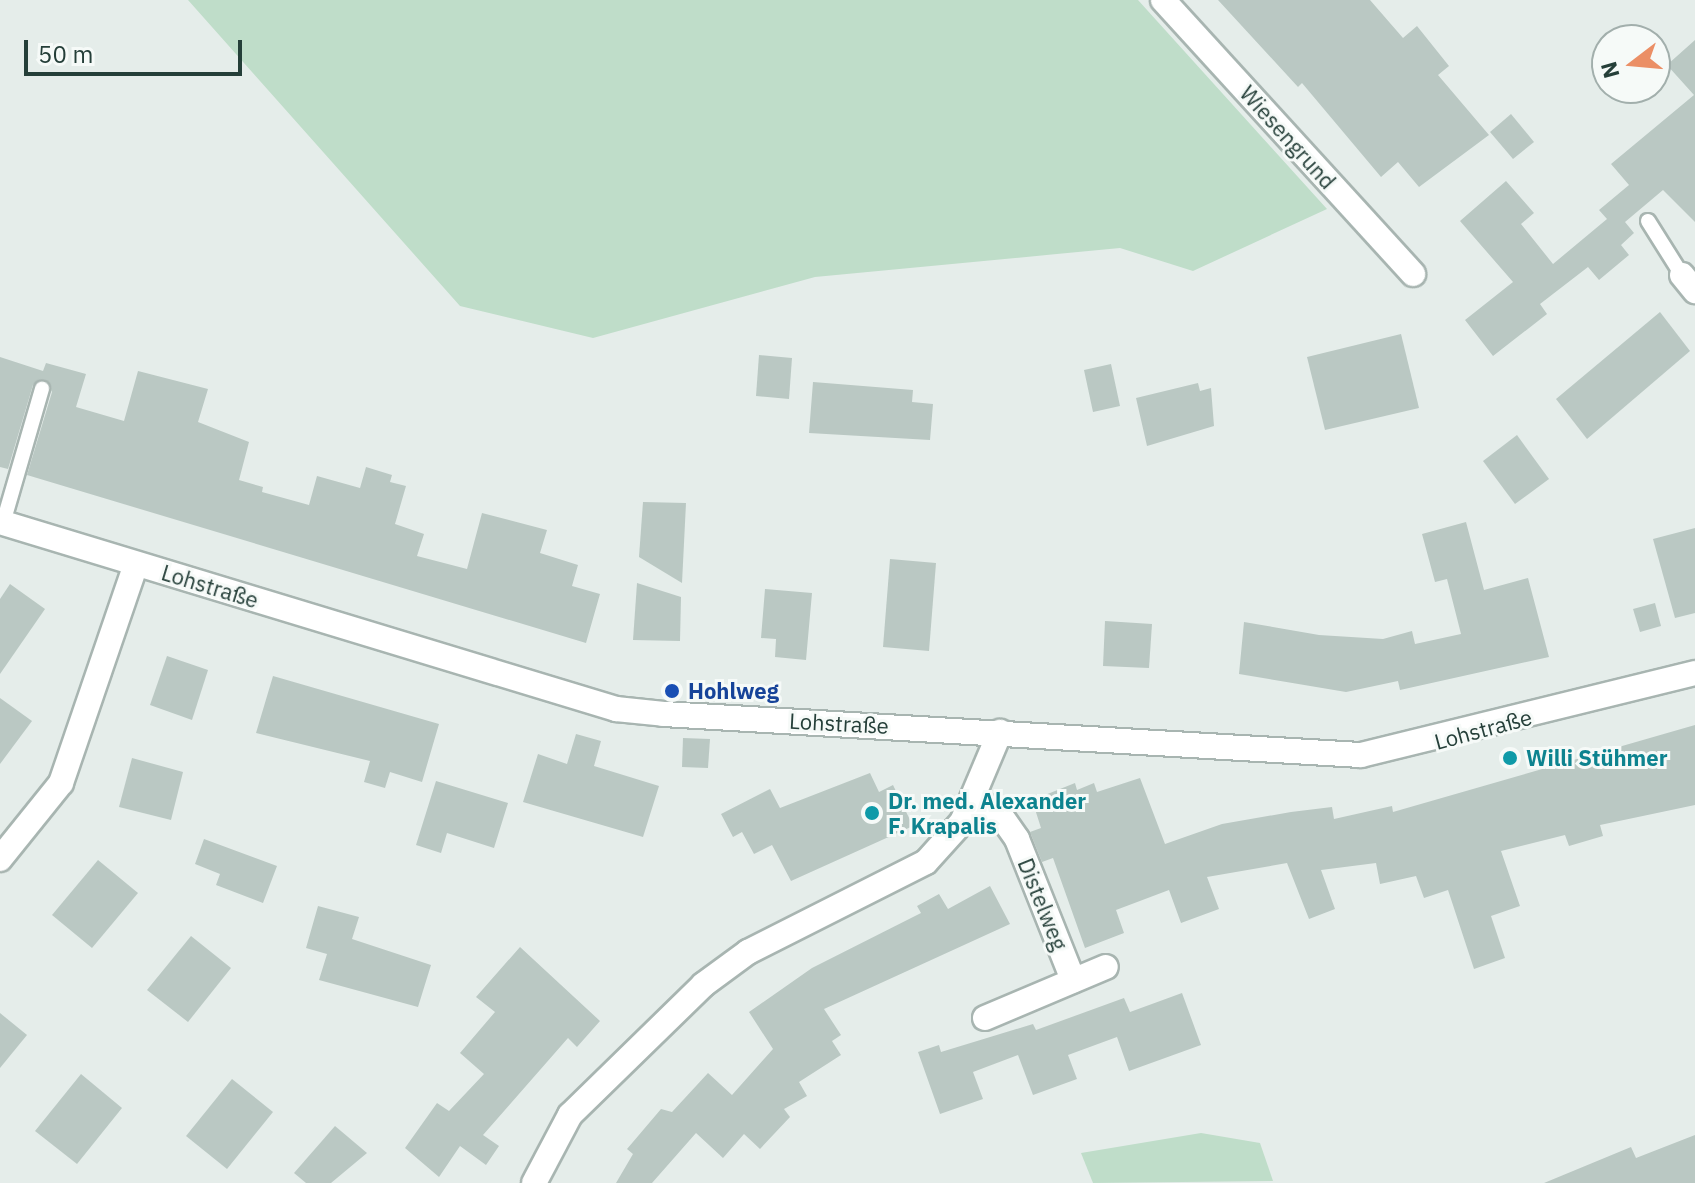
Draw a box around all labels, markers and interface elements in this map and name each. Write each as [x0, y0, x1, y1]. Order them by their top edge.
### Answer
scale bar [28, 24, 246, 74]
north arrow [1591, 24, 1671, 104]
text: 50 m [38, 38, 93, 70]
text: N [1593, 59, 1626, 82]
street label: Wiesengrund [1235, 80, 1341, 194]
street label: Lohstraße [158, 559, 262, 613]
place label: Hohlweg [688, 678, 779, 704]
marker: Hohlweg [663, 682, 681, 700]
street label: Lohstraße [1431, 703, 1535, 755]
street label: Lohstraße [788, 707, 890, 739]
place label: Willi Stühmer [1526, 745, 1668, 771]
marker: Willi Stühmer [1501, 749, 1519, 767]
place label: Dr. med. Alexander F. Krapalis [888, 787, 1086, 838]
marker: Dr. med. Alexander F. Krapalis [863, 804, 881, 822]
street label: Distelweg [1013, 854, 1073, 954]

